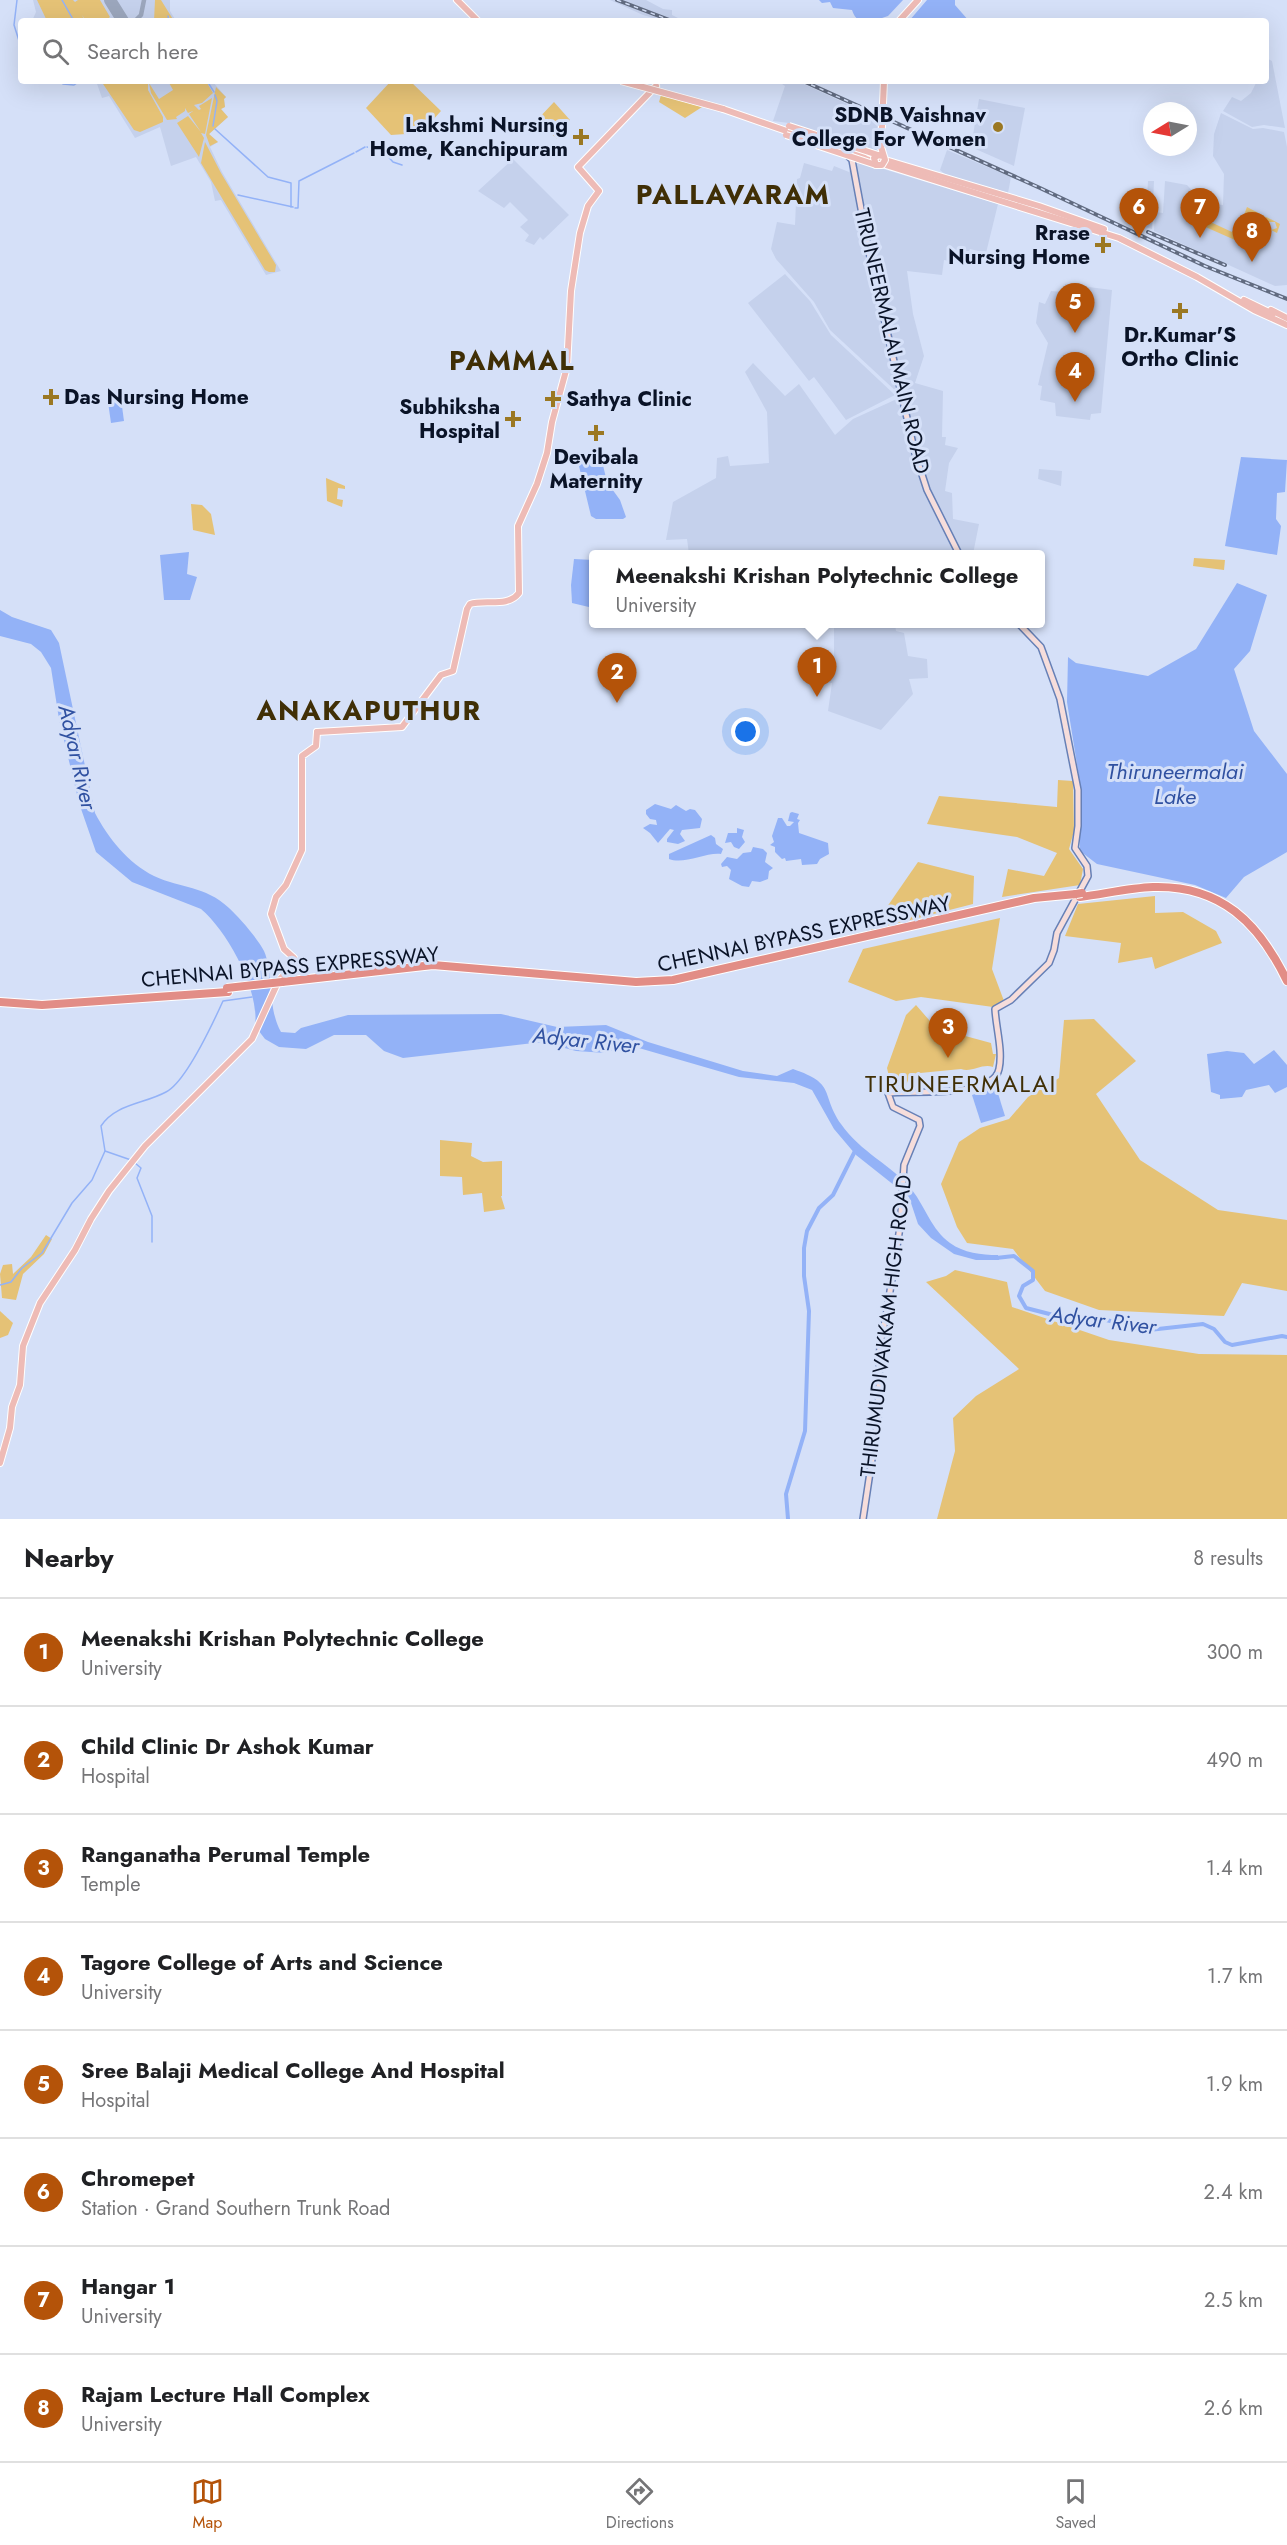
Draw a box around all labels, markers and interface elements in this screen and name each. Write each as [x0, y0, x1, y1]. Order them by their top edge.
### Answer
search box [18, 18, 1269, 84]
icon: search [39, 35, 72, 68]
text: Search here [87, 35, 198, 67]
place label: SDNB Vaishnav College For Women [792, 100, 987, 154]
north arrow [1143, 102, 1197, 156]
place label: Lakshmi Nursing Home, Kanchipuram [369, 110, 568, 164]
marker: SDNB Vaishnav College For Women [991, 120, 1005, 134]
marker: Lakshmi Nursing Home, Kanchipuram [572, 128, 590, 146]
district label: PALLAVARAM [636, 175, 830, 214]
pin: 6 [1120, 188, 1158, 238]
pin: 7 [1180, 188, 1220, 238]
street label: TIRUNEERMALAI MAIN ROAD [847, 205, 937, 477]
pin: 8 [1232, 212, 1272, 262]
place label: Rrase Nursing Home [948, 218, 1090, 272]
marker: Rrase Nursing Home [1094, 236, 1112, 254]
pin: 5 [1056, 284, 1094, 333]
marker: Dr.Kumar'S Ortho Clinic [1171, 302, 1189, 320]
place label: Dr.Kumar'S Ortho Clinic [1121, 320, 1239, 374]
district label: PAMMAL [449, 341, 575, 380]
pin: 4 [1056, 352, 1094, 402]
place label: Das Nursing Home [64, 382, 249, 412]
place label: Sathya Clinic [566, 384, 692, 414]
marker: Das Nursing Home [42, 388, 60, 406]
marker: Sathya Clinic [544, 390, 562, 408]
place label: Subhiksha Hospital [399, 392, 500, 446]
marker: Subhiksha Hospital [504, 410, 522, 428]
marker: Devibala Maternity [587, 424, 605, 442]
place label: Devibala Maternity [550, 442, 643, 496]
popup [589, 550, 1045, 628]
text: Meenakshi Krishan Polytechnic College [616, 559, 1018, 591]
text: University [616, 591, 696, 620]
pin: 1 [798, 648, 836, 697]
pin: 2 [598, 654, 636, 703]
district label: ANAKAPUTHUR [256, 691, 481, 730]
water label: Adyar River [50, 700, 106, 814]
your location [731, 717, 760, 746]
water label: Thiruneermalai Lake [1106, 755, 1244, 812]
street label: CHENNAI BYPASS EXPRESSWAY [655, 888, 953, 980]
street label: CHENNAI BYPASS EXPRESSWAY [140, 939, 440, 995]
pin: 3 [928, 1008, 968, 1058]
water label: Adyar River [530, 1018, 642, 1062]
district label: TIRUNEERMALAI [865, 1066, 1057, 1101]
street label: THIRUMUDIVAKKAM HIGH ROAD [853, 1173, 919, 1479]
water label: Adyar River [1047, 1297, 1160, 1343]
text: Nearby [24, 1539, 113, 1577]
text: 8 results [1193, 1544, 1263, 1573]
text: Meenakshi Krishan Polytechnic College [81, 1622, 484, 1654]
text: 1 [38, 1638, 49, 1667]
text: 300 m [1206, 1638, 1263, 1667]
text: University [81, 1654, 162, 1683]
text: Child Clinic Dr Ashok Kumar [81, 1730, 374, 1762]
text: 2 [37, 1746, 50, 1775]
text: 490 m [1206, 1746, 1263, 1775]
text: Hospital [81, 1762, 150, 1791]
text: Ranganatha Perumal Temple [81, 1838, 370, 1870]
text: 3 [37, 1854, 50, 1883]
text: 1.4 km [1206, 1854, 1263, 1883]
text: Temple [81, 1870, 141, 1899]
text: Tagore College of Arts and Science [81, 1946, 443, 1978]
text: 4 [37, 1962, 50, 1991]
text: 1.7 km [1207, 1962, 1263, 1991]
text: University [81, 1978, 162, 2007]
text: Sree Balaji Medical College And Hospital [81, 2054, 505, 2086]
text: 5 [37, 2070, 50, 2099]
text: 1.9 km [1206, 2070, 1263, 2099]
text: Hospital [81, 2086, 150, 2115]
text: Chromepet [81, 2162, 194, 2194]
text: 6 [37, 2178, 50, 2207]
text: 2.4 km [1204, 2178, 1263, 2207]
text: Station · Grand Southern Trunk Road [81, 2194, 391, 2223]
text: Hangar 1 [81, 2270, 175, 2302]
text: 7 [37, 2286, 50, 2315]
text: 2.5 km [1204, 2286, 1263, 2315]
text: University [81, 2302, 162, 2331]
text: Rajam Lecture Hall Complex [81, 2378, 370, 2410]
text: 8 [37, 2394, 50, 2423]
text: 2.6 km [1204, 2394, 1263, 2423]
text: University [81, 2410, 162, 2439]
tab: Map [191, 2475, 224, 2534]
tab: Directions [606, 2475, 674, 2534]
tab: Saved [1055, 2475, 1096, 2534]

